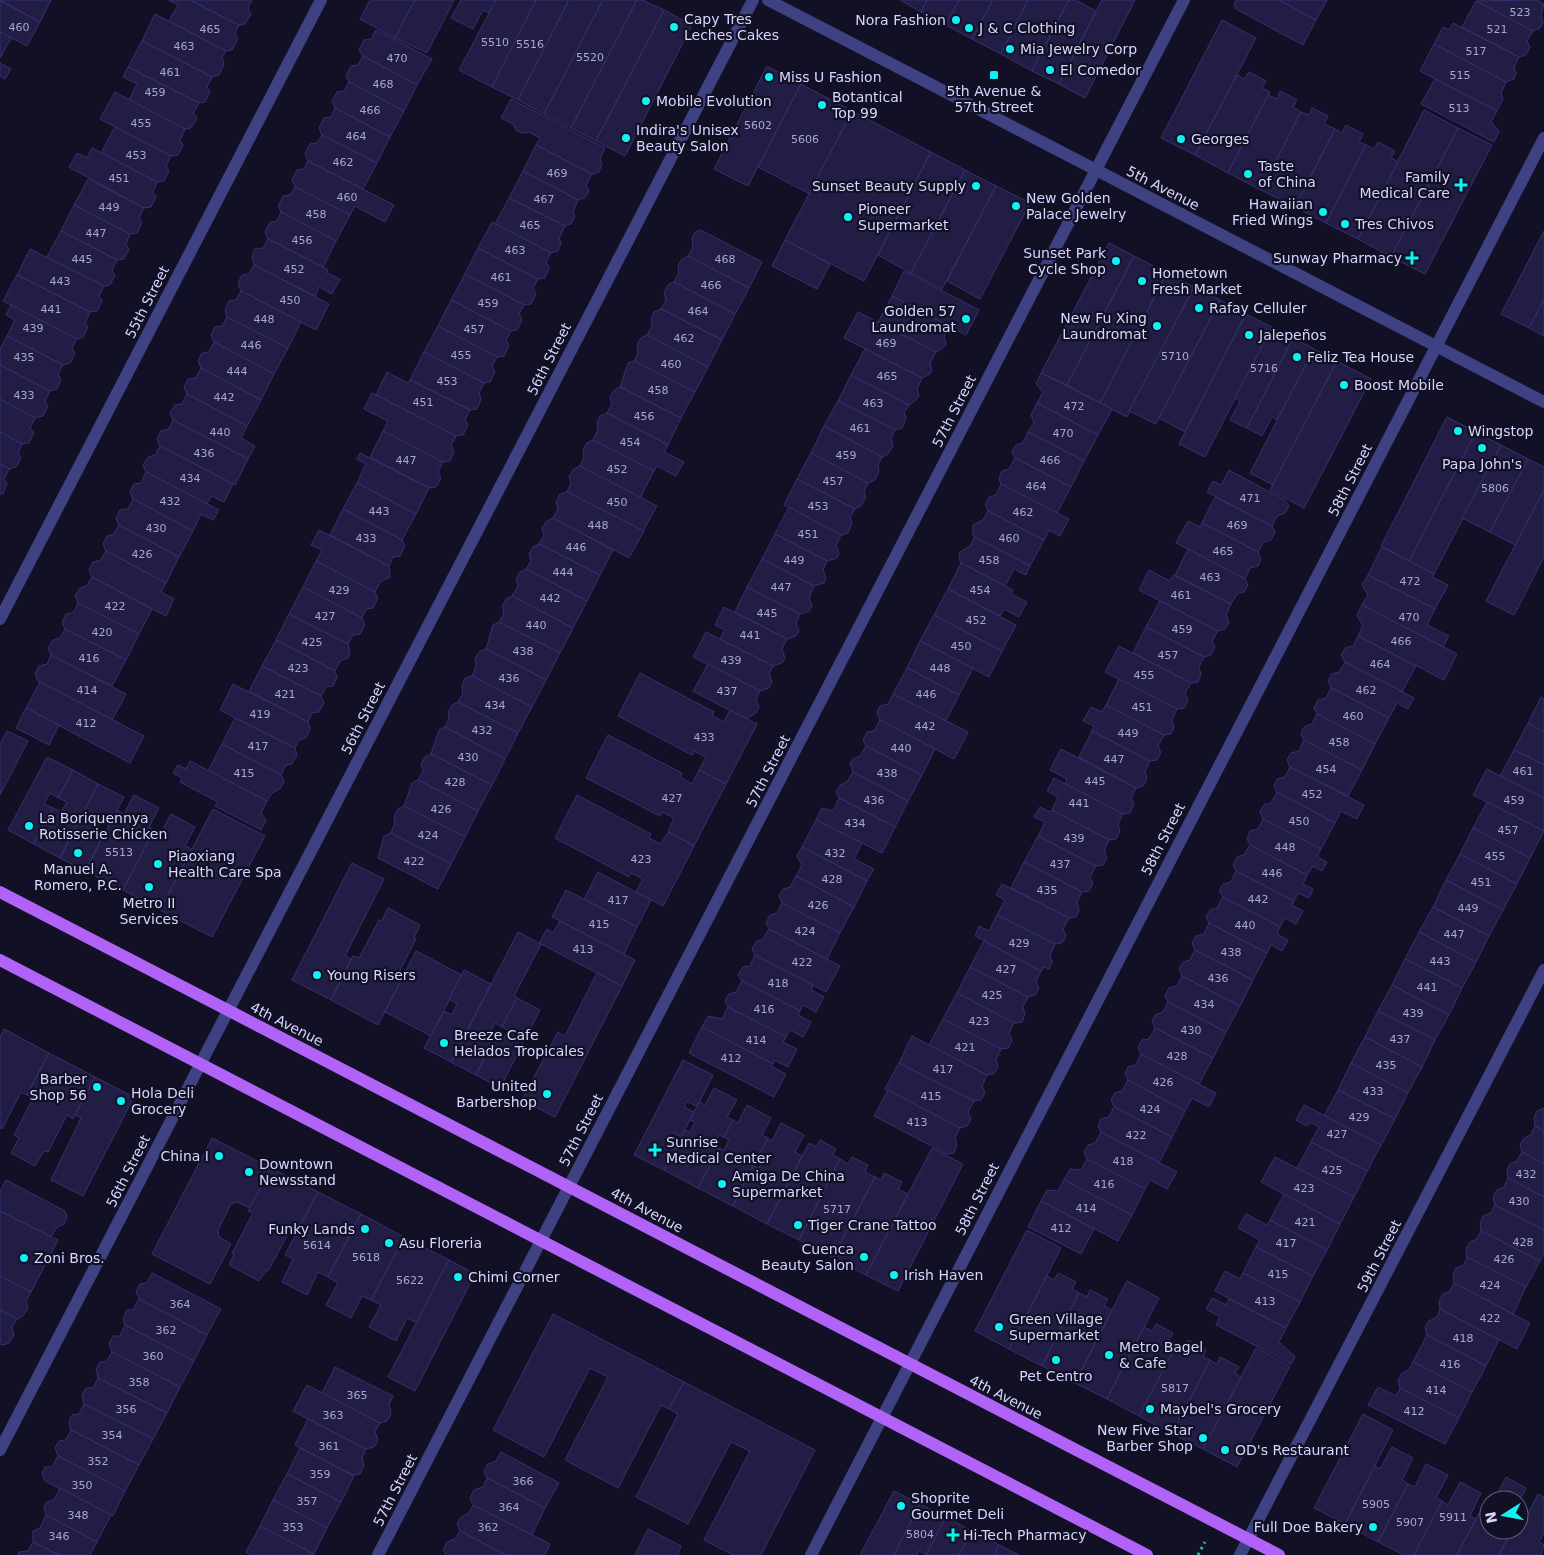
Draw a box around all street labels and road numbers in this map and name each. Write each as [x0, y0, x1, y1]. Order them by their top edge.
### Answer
street label: 5th Avenue [1124, 163, 1202, 213]
street label: 55th Street [122, 263, 172, 341]
street label: 56th Street [524, 320, 574, 398]
street label: 57th Street [929, 372, 979, 450]
street label: 58th Street [1325, 441, 1375, 519]
street label: 56th Street [338, 679, 388, 757]
street label: 57th Street [743, 732, 793, 810]
street label: 58th Street [1138, 800, 1188, 878]
street label: 4th Avenue [248, 999, 326, 1049]
street label: 57th Street [556, 1091, 606, 1169]
street label: 56th Street [103, 1132, 153, 1210]
street label: 58th Street [952, 1160, 1002, 1238]
street label: 4th Avenue [608, 1184, 686, 1236]
street label: 59th Street [1354, 1217, 1404, 1295]
street label: 4th Avenue [967, 1372, 1045, 1422]
street label: 57th Street [370, 1451, 420, 1529]

